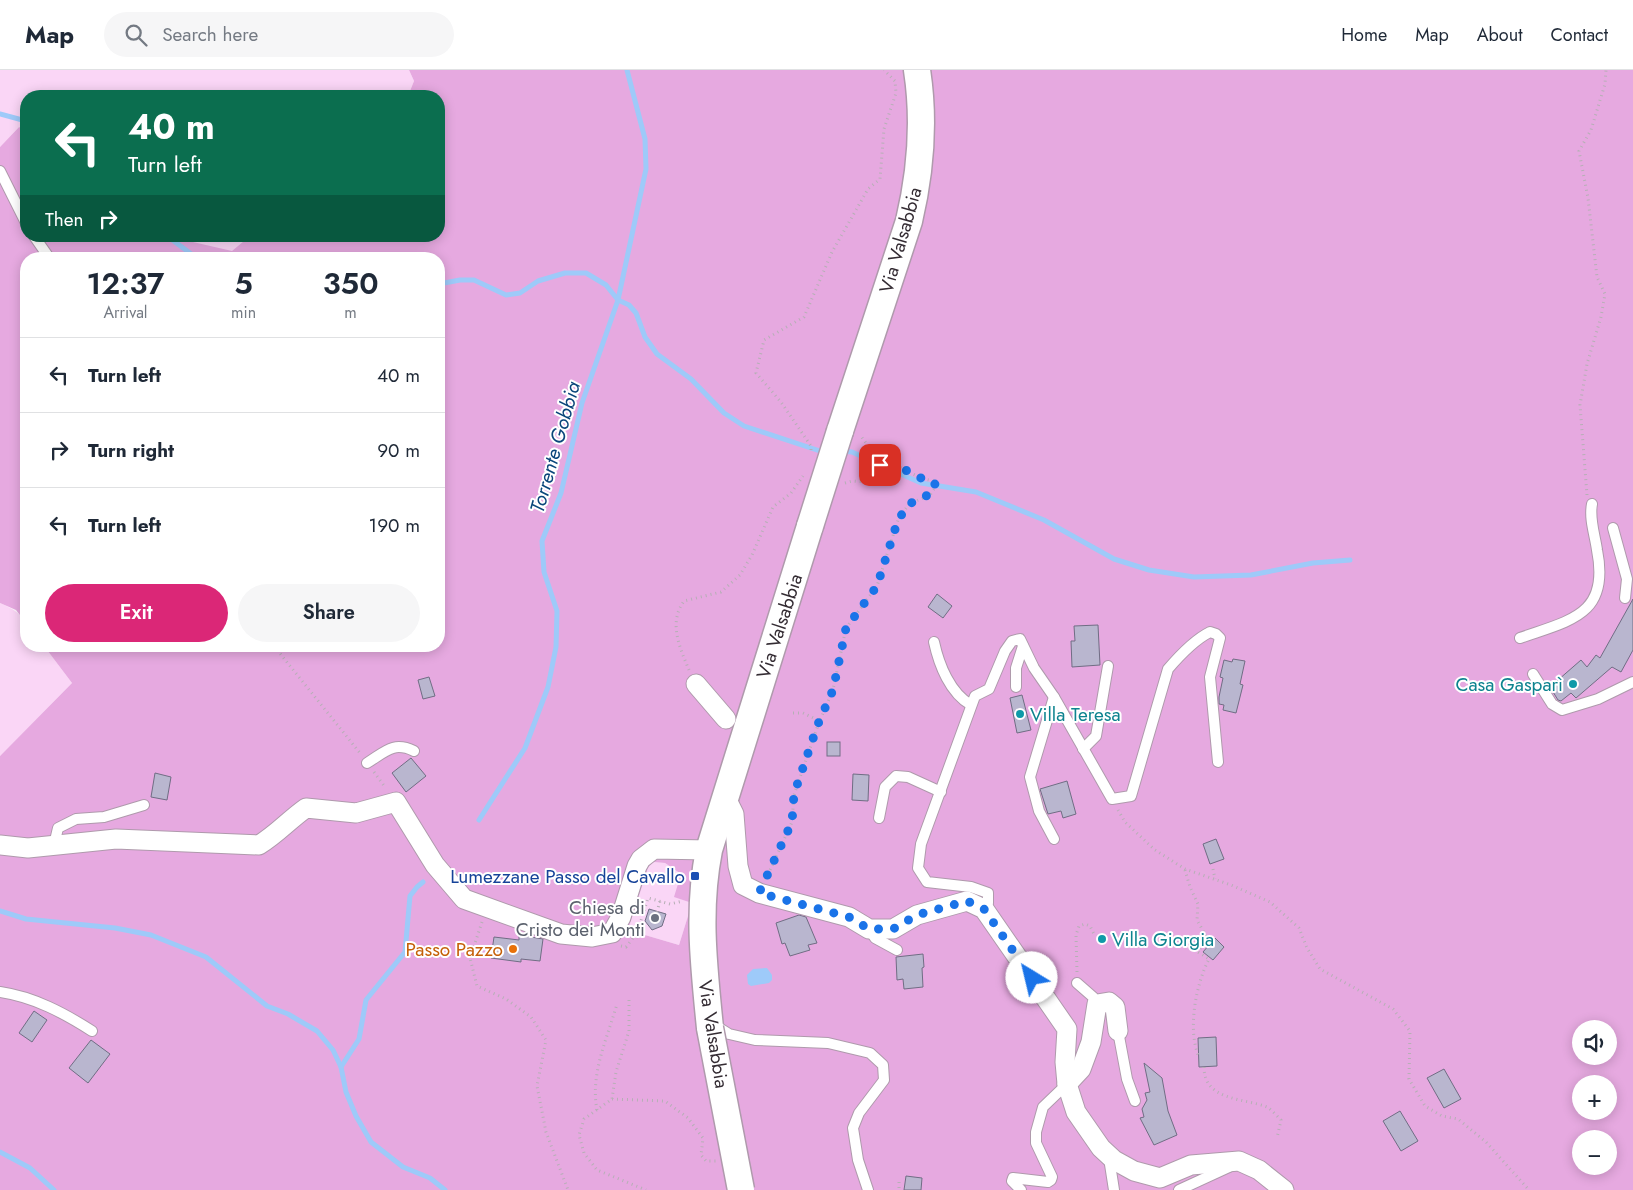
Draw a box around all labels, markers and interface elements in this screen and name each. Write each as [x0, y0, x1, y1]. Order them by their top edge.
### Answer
search box [104, 12, 454, 57]
text: Map [25, 17, 74, 52]
icon: search [122, 21, 150, 49]
text: Search here [162, 21, 258, 48]
text: Home [1341, 22, 1387, 48]
text: Map [1415, 22, 1449, 48]
text: About [1477, 22, 1522, 48]
text: Contact [1550, 22, 1608, 48]
text: 40 m [128, 102, 215, 152]
icon: left [45, 110, 110, 175]
text: Turn left [128, 148, 202, 180]
street label: Via Valsabbia [872, 184, 928, 296]
icon: right [94, 205, 122, 233]
text: Then [45, 206, 84, 233]
text: 12:37 [87, 262, 164, 305]
text: 5 [234, 262, 253, 305]
text: 350 [323, 262, 378, 305]
text: Arrival [103, 301, 148, 324]
text: min [231, 301, 256, 324]
text: m [344, 301, 357, 324]
icon: left [45, 361, 73, 389]
text: Turn left [88, 362, 161, 389]
text: 40 m [377, 362, 420, 389]
water label: Torrente Gobbia [523, 378, 588, 516]
icon: right [45, 436, 73, 464]
text: Turn right [88, 437, 174, 464]
text: 90 m [377, 437, 420, 464]
pin [859, 444, 901, 486]
icon: arrive [866, 451, 894, 479]
icon: left [45, 511, 73, 539]
text: Turn left [88, 512, 161, 539]
text: 190 m [369, 512, 420, 539]
street label: Via Valsabbia [750, 570, 809, 682]
button: Exit [45, 584, 228, 642]
button: Share [238, 584, 420, 642]
place label: Casa Gasparì [1455, 671, 1563, 698]
marker: Casa Gasparì [1567, 678, 1579, 690]
place label: Villa Teresa [1030, 701, 1121, 728]
marker: Villa Teresa [1014, 708, 1026, 720]
place label: Lumezzane Passo del Cavallo [450, 863, 685, 890]
marker: Lumezzane Passo del Cavallo [689, 870, 701, 882]
place label: Chiesa di Cristo dei Monti [516, 894, 645, 943]
marker: Chiesa di Cristo dei Monti [649, 912, 661, 924]
place label: Villa Giorgia [1112, 926, 1214, 953]
marker: Villa Giorgia [1096, 933, 1108, 945]
place label: Passo Pazzo [406, 936, 503, 963]
marker: Passo Pazzo [507, 943, 519, 955]
position arrow [1005, 951, 1057, 1003]
street label: Via Valsabbia [692, 978, 735, 1090]
map controls [1572, 1020, 1617, 1175]
button: sound [1572, 1020, 1617, 1065]
button: + [1572, 1075, 1617, 1120]
button: − [1572, 1130, 1617, 1175]

